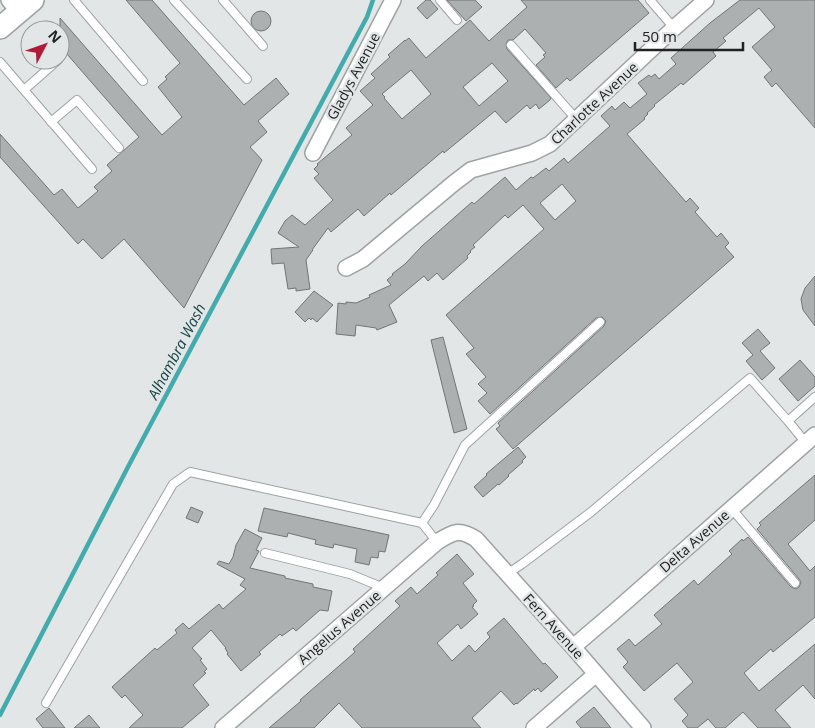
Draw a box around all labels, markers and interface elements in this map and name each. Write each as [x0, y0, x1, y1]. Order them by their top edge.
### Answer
north arrow [20, 20, 70, 70]
scale bar [635, 20, 742, 52]
text: N [44, 26, 66, 47]
text: 50 m [642, 26, 677, 46]
street label: Gladys Avenue [322, 29, 384, 123]
street label: Charlotte Avenue [546, 57, 642, 149]
water label: Alhambra Wash [142, 300, 210, 403]
street label: Delta Avenue [655, 505, 733, 577]
street label: Angelus Avenue [293, 586, 385, 668]
street label: Fern Avenue [520, 589, 589, 663]

